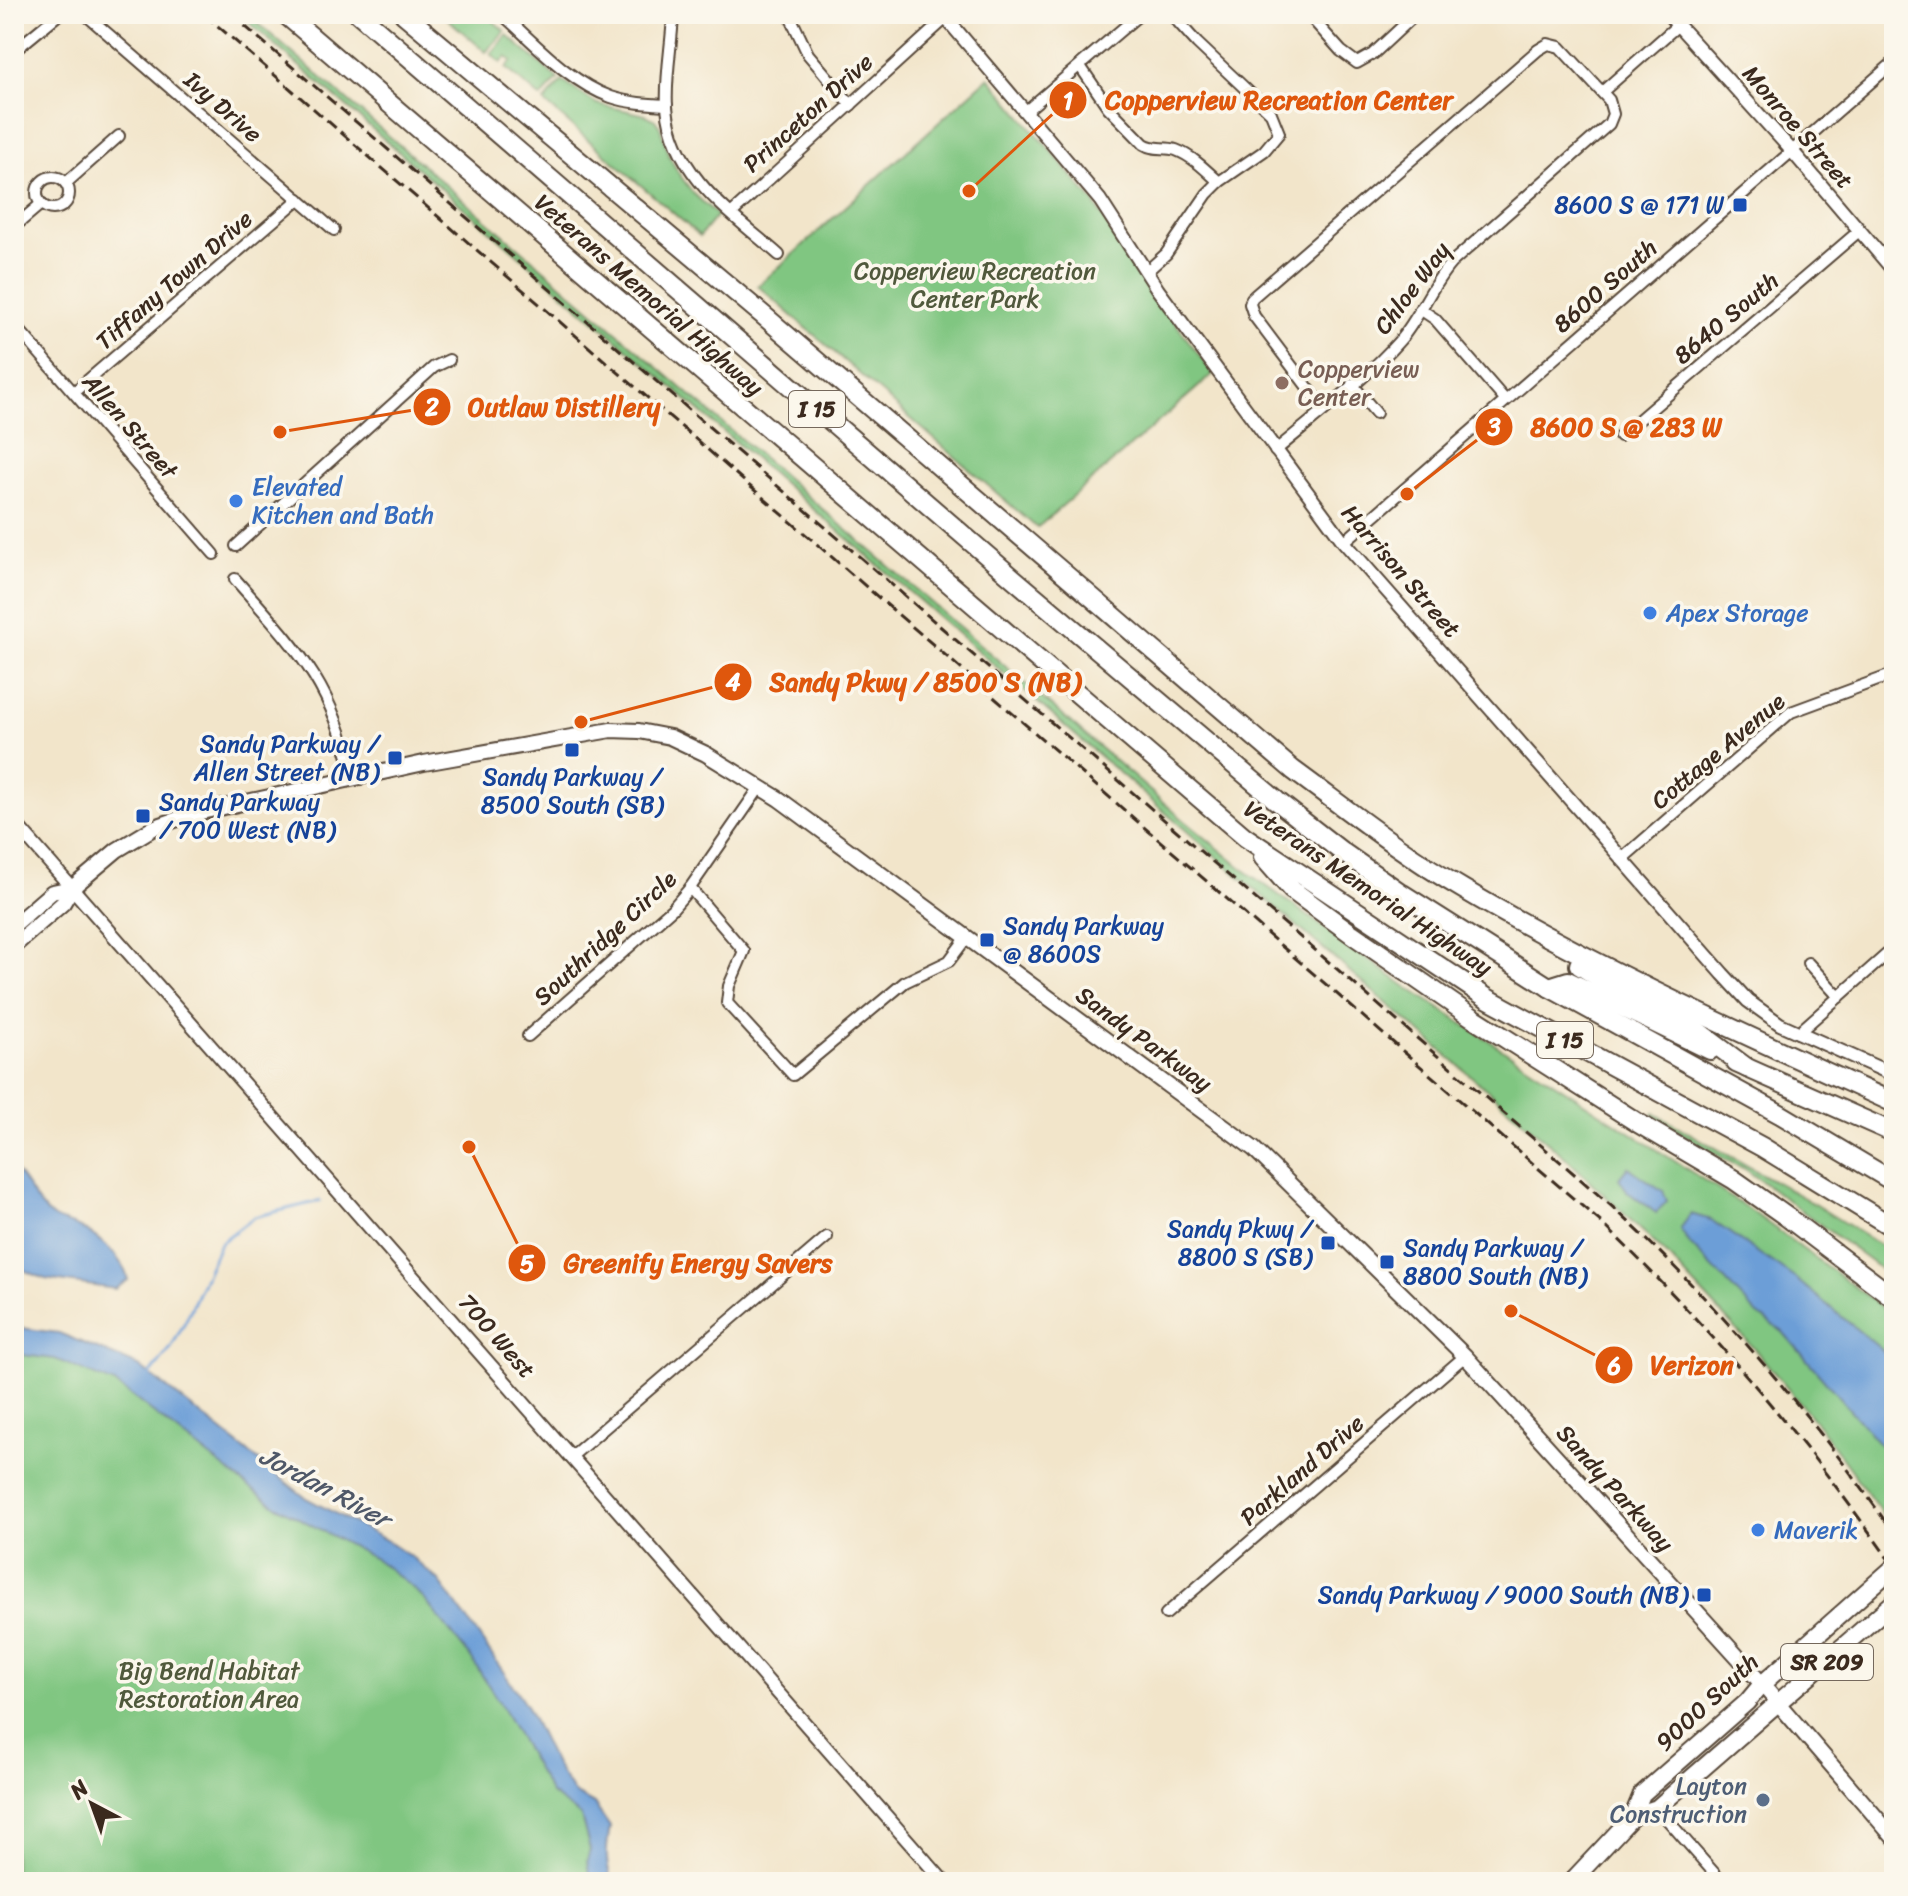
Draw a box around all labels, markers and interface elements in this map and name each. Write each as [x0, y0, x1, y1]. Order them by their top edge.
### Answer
street label: Princeton Drive [733, 42, 883, 184]
street label: Monroe Street [1732, 55, 1864, 199]
street label: Ivy Drive [173, 60, 272, 154]
callout: Copperview Recreation Center [1048, 75, 1469, 125]
text: Copperview Recreation Center [1104, 77, 1455, 123]
text: 1 [1063, 80, 1073, 122]
street label: Veterans Memorial Highway [525, 183, 774, 407]
place label: 8600 S @ 171 W [1554, 184, 1724, 226]
marker: 8600 S @ 171 W [1731, 196, 1749, 214]
street label: Tiffany Town Drive [85, 199, 263, 361]
street label: 8600 South [1543, 228, 1667, 344]
street label: Chloe Way [1363, 232, 1462, 344]
park label: Copperview Recreation Center Park [854, 250, 1096, 320]
street label: 8640 South [1664, 261, 1788, 375]
place label: Copperview Center [1298, 348, 1420, 418]
street label: Allen Street [71, 362, 189, 490]
marker: Copperview Center [1273, 374, 1291, 392]
callout: Outlaw Distillery [412, 382, 676, 432]
text: Outlaw Distillery [468, 384, 661, 430]
text: 2 [424, 386, 439, 428]
road number: I 15 [789, 391, 845, 427]
callout: 8600 S @ 283 W [1474, 402, 1738, 452]
text: 8600 S @ 283 W [1529, 404, 1723, 450]
text: 3 [1486, 406, 1501, 448]
place label: Elevated Kitchen and Bath [252, 466, 434, 536]
marker: Elevated Kitchen and Bath [227, 492, 245, 510]
street label: Harrison Street [1330, 494, 1472, 648]
place label: Apex Storage [1665, 592, 1809, 634]
marker: Apex Storage [1641, 604, 1659, 622]
callout: Sandy Pkwy / 8500 S (NB) [713, 657, 1097, 707]
text: Sandy Pkwy / 8500 S (NB) [768, 659, 1083, 705]
text: 4 [726, 661, 741, 703]
street label: Cottage Avenue [1641, 681, 1795, 820]
place label: Sandy Parkway / Allen Street (NB) [193, 723, 382, 793]
marker: Sandy Parkway / 8500 South (SB) [563, 741, 581, 759]
marker: Sandy Parkway / Allen Street (NB) [386, 749, 404, 767]
place label: Sandy Parkway / 8500 South (SB) [481, 756, 665, 826]
place label: Sandy Parkway / 700 West (NB) [159, 781, 337, 851]
street label: Veterans Memorial Highway [1235, 789, 1502, 988]
marker: Sandy Parkway / 700 West (NB) [134, 807, 152, 825]
street label: Southridge Circle [523, 859, 687, 1016]
place label: Sandy Parkway @ 8600S [1003, 905, 1165, 975]
marker: Sandy Parkway @ 8600S [978, 931, 996, 949]
street label: Sandy Parkway [1067, 975, 1222, 1104]
road number: I 15 [1537, 1022, 1593, 1058]
place label: Sandy Pkwy / 8800 S (SB) [1167, 1208, 1315, 1278]
place label: Sandy Parkway / 8800 South (NB) [1403, 1227, 1588, 1297]
marker: Sandy Pkwy / 8800 S (SB) [1319, 1234, 1337, 1252]
callout: Greenify Energy Savers [507, 1238, 848, 1288]
text: Greenify Energy Savers [564, 1240, 833, 1286]
text: 5 [520, 1243, 535, 1285]
marker: Sandy Parkway / 8800 South (NB) [1378, 1253, 1396, 1271]
street label: 700 West [447, 1283, 547, 1389]
callout: Verizon [1594, 1340, 1750, 1390]
text: Verizon [1650, 1342, 1735, 1388]
text: 6 [1606, 1345, 1621, 1387]
street label: Parkland Drive [1230, 1404, 1374, 1536]
street label: Sandy Parkway [1546, 1414, 1685, 1562]
water label: Jordan River [251, 1433, 403, 1543]
place label: Maverik [1774, 1509, 1858, 1551]
marker: Maverik [1749, 1521, 1767, 1539]
place label: Sandy Parkway / 9000 South (NB) [1318, 1574, 1690, 1616]
marker: Sandy Parkway / 9000 South (NB) [1695, 1586, 1713, 1604]
street label: 9000 South [1645, 1642, 1769, 1762]
road number: SR 209 [1781, 1644, 1873, 1680]
park label: Big Bend Habitat Restoration Area [119, 1650, 301, 1720]
north arrow [52, 1764, 132, 1844]
place label: Layton Construction [1610, 1765, 1747, 1835]
text: N [60, 1769, 98, 1810]
marker: Layton Construction [1754, 1791, 1772, 1809]

